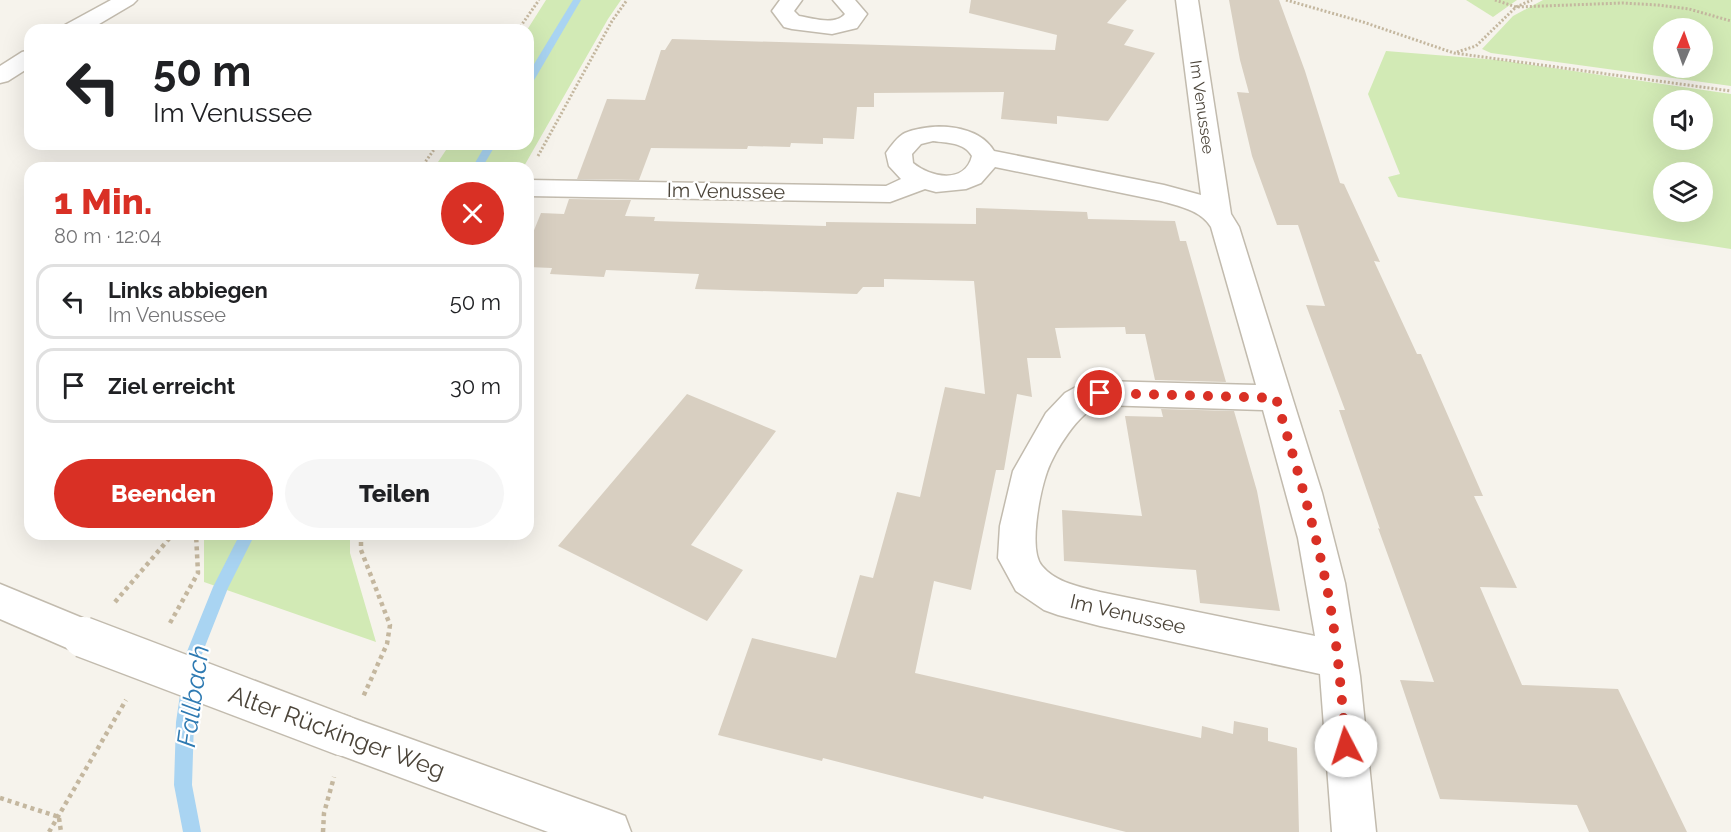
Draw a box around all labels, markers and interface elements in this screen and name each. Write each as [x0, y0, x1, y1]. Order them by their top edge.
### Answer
north arrow [1653, 18, 1713, 78]
map controls [1653, 18, 1713, 222]
text: 50 m [153, 47, 251, 96]
icon: left [54, 48, 132, 126]
street label: Im Venussee [1186, 59, 1218, 155]
button: sound [1653, 90, 1713, 150]
text: Im Venussee [153, 97, 312, 128]
button: layers [1653, 162, 1713, 222]
street label: Im Venussee [667, 178, 785, 204]
text: 1 Min. [54, 180, 152, 222]
button: close [441, 182, 504, 245]
text: 80 m · 12:04 [54, 224, 161, 248]
text: Links abbiegen [108, 277, 268, 303]
icon: left [57, 285, 90, 318]
text: 50 m [450, 289, 501, 315]
text: Im Venussee [108, 303, 226, 327]
pin [1074, 367, 1125, 418]
icon: arrive [57, 369, 90, 402]
text: Ziel erreicht [108, 373, 235, 399]
text: 30 m [450, 373, 501, 399]
icon: arrive [1083, 376, 1116, 409]
button: Beenden [54, 459, 273, 528]
button: Teilen [285, 459, 504, 528]
street label: Im Venussee [1068, 589, 1188, 639]
water label: Fallbach [171, 643, 215, 749]
street label: Alter Rückinger Weg [225, 679, 449, 785]
position arrow [1314, 714, 1378, 778]

